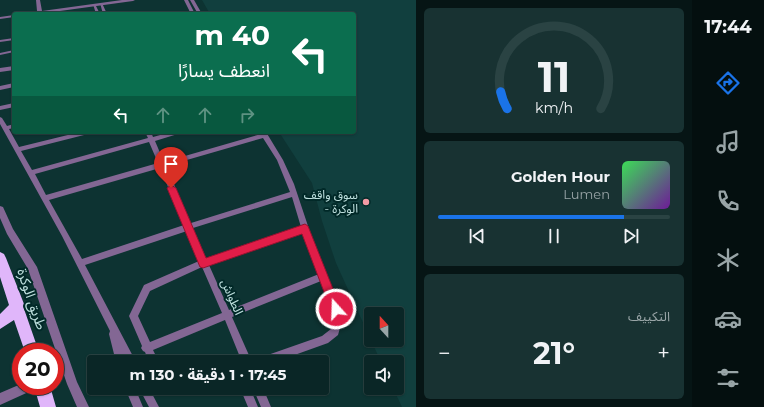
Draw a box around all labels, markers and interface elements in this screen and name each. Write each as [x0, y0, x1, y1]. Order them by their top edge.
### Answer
text: 17:44 [704, 16, 752, 38]
text: 40 m [194, 18, 270, 52]
icon: left [284, 28, 336, 80]
text: 11 [538, 51, 570, 101]
text: انعطف يسارًا [178, 60, 270, 82]
icon: directions [714, 69, 742, 97]
text: km/h [535, 98, 573, 116]
icon: left [110, 104, 132, 126]
icon: ahead [152, 104, 174, 126]
icon: ahead [194, 104, 216, 126]
icon: right [236, 104, 258, 126]
icon: music [714, 128, 742, 156]
pin [154, 147, 188, 188]
icon: arrive [160, 153, 182, 175]
text: Golden Hour [511, 167, 610, 186]
text: Lumen [563, 186, 610, 202]
place label: سوق واقف - الوكرة [304, 187, 358, 216]
icon: phone [714, 187, 742, 215]
marker: سوق واقف - الوكرة [361, 197, 371, 207]
icon: previous [466, 225, 488, 247]
icon: pause [543, 225, 565, 247]
icon: next [620, 225, 642, 247]
icon: climate [714, 246, 742, 274]
street label: طريق الوكرة [12, 266, 51, 332]
street label: الطواش [218, 277, 247, 317]
position arrow [315, 288, 357, 330]
icon: car [714, 305, 742, 333]
north arrow [364, 307, 404, 347]
map controls [364, 307, 404, 395]
text: التكييف [628, 308, 670, 324]
text: 21° [533, 335, 575, 372]
text: − [438, 340, 451, 367]
text: + [657, 340, 670, 367]
speed limit sign: 20 [12, 343, 64, 395]
button: sound [364, 355, 404, 395]
icon: filters [714, 364, 742, 392]
text: 17:45 · 1 دقيقة · 130 m [130, 365, 286, 384]

